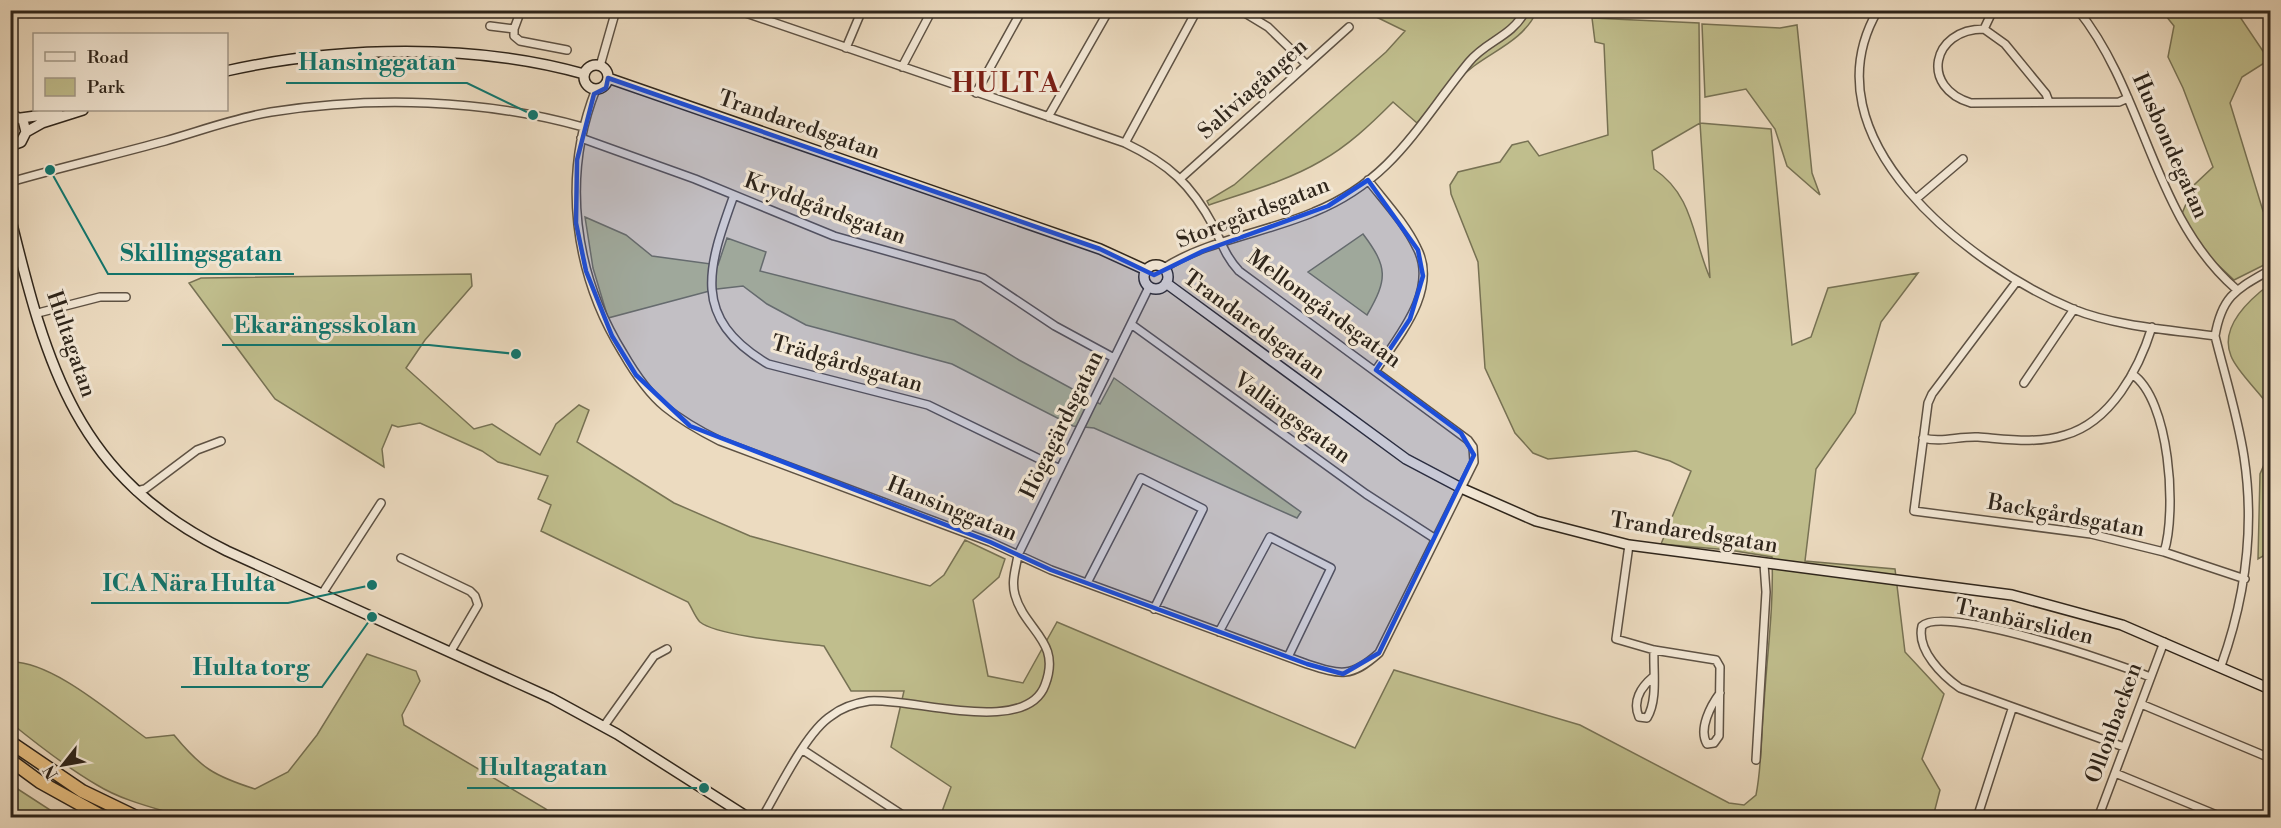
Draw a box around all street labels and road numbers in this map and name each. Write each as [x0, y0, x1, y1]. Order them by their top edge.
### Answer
street label: Saliviagången [1193, 33, 1313, 145]
street label: Husbondegatan [2126, 69, 2214, 223]
street label: Trandaredsgatan [715, 85, 883, 165]
street label: Kryddgårdsgatan [740, 167, 910, 251]
street label: Storegårdsgatan [1173, 171, 1333, 255]
street label: Mellomgårdsgatan [1242, 244, 1406, 374]
street label: Trandaredsgatan [1178, 264, 1330, 386]
street label: Hultagatan [40, 287, 102, 401]
street label: Trädgårdsgatan [768, 329, 926, 399]
street label: Högagärdsgatan [1014, 347, 1110, 503]
street label: Vallängsgatan [1227, 366, 1356, 470]
street label: Hansinggatan [883, 471, 1021, 547]
street label: Backgårdsgatan [1984, 489, 2147, 543]
street label: Trandaredsgatan [1608, 506, 1780, 560]
street label: Tranbärsliden [1952, 593, 2096, 651]
street label: Ollonbacken [2080, 659, 2148, 787]

